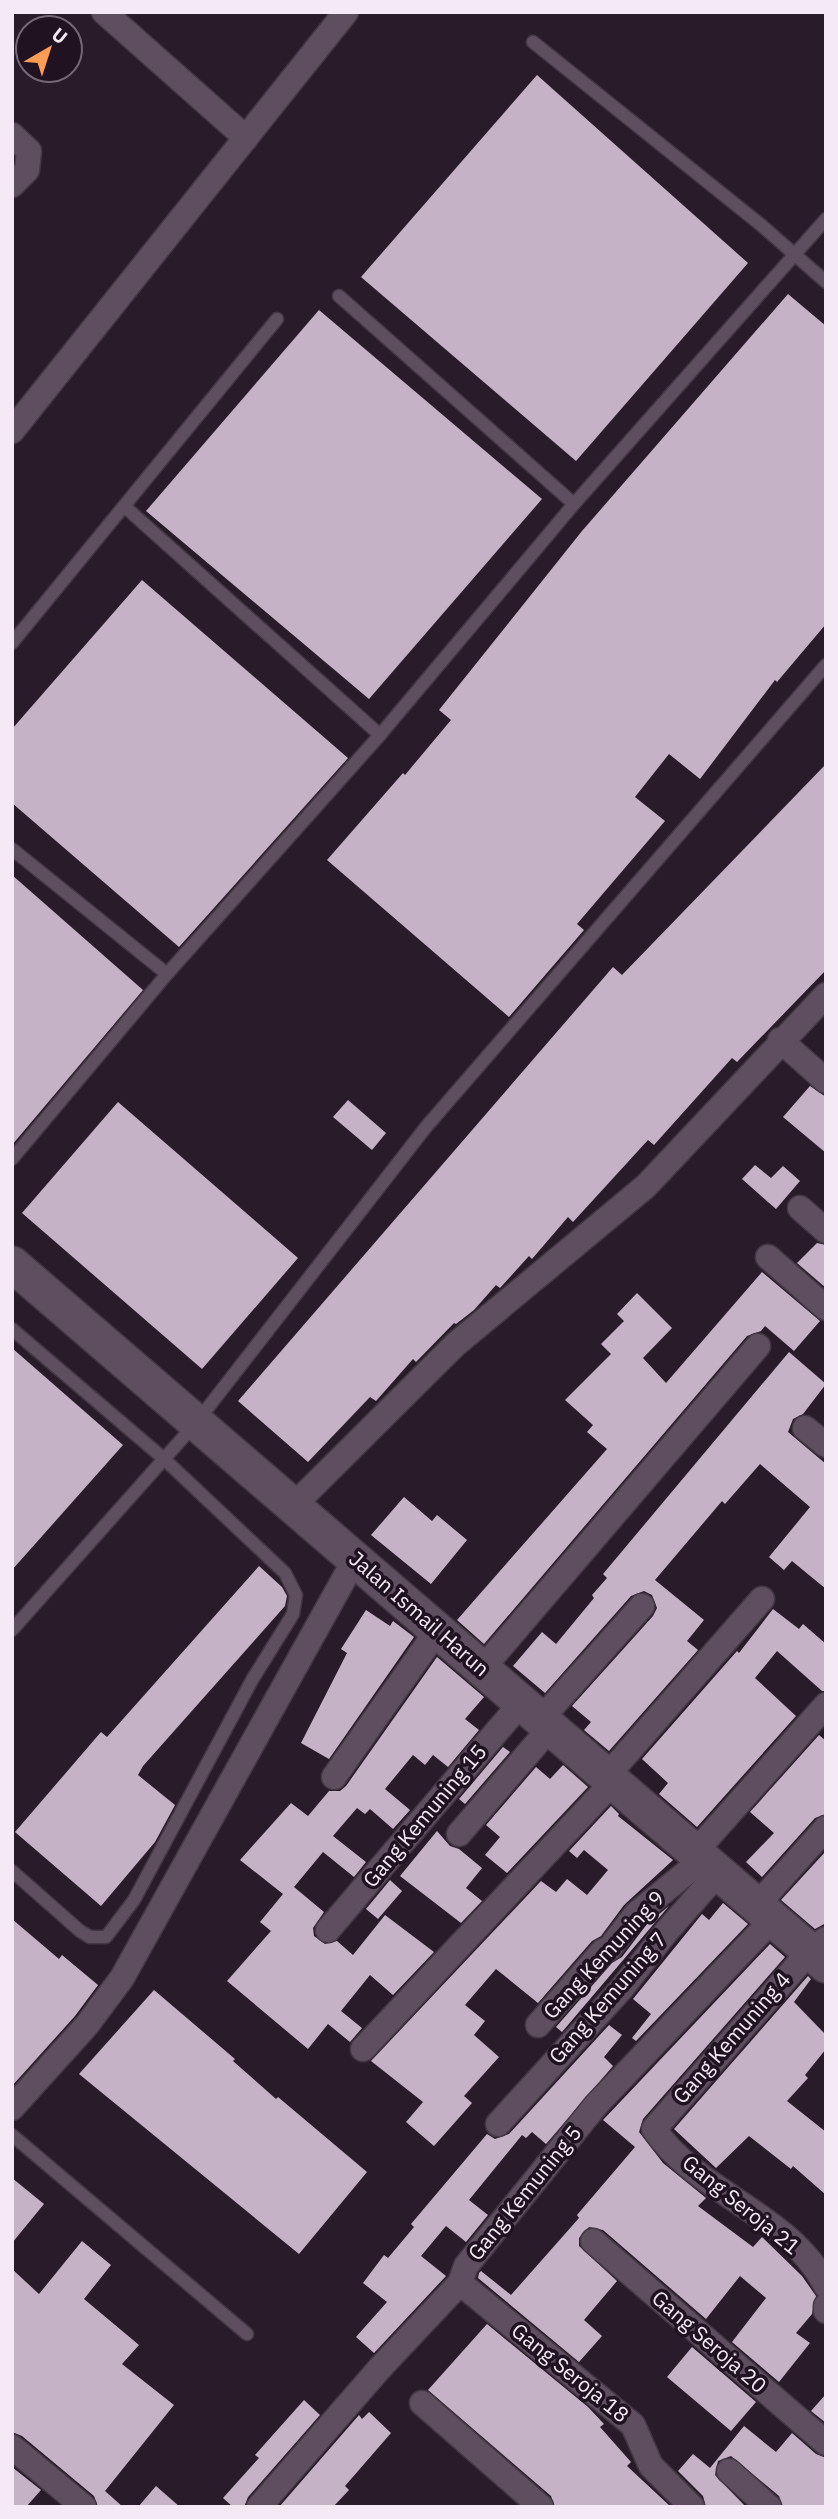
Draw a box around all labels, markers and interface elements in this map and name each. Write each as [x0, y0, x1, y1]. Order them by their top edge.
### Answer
north arrow [14, 14, 84, 84]
text: U [47, 22, 72, 49]
street label: Jalan Ismail Harun [344, 1544, 496, 1682]
street label: Gang Kemuning 15 [356, 1738, 492, 1893]
street label: Gang Kemuning 9 [536, 1884, 670, 2025]
street label: Gang Kemuning 7 [542, 1925, 672, 2069]
street label: Gang Kemuning 4 [666, 1965, 796, 2109]
street label: Gang Kemuning 5 [461, 2119, 587, 2266]
street label: Gang Seroja 21 [677, 2148, 806, 2260]
street label: Gang Seroja 20 [646, 2284, 773, 2399]
street label: Gang Seroja 18 [506, 2316, 635, 2428]

